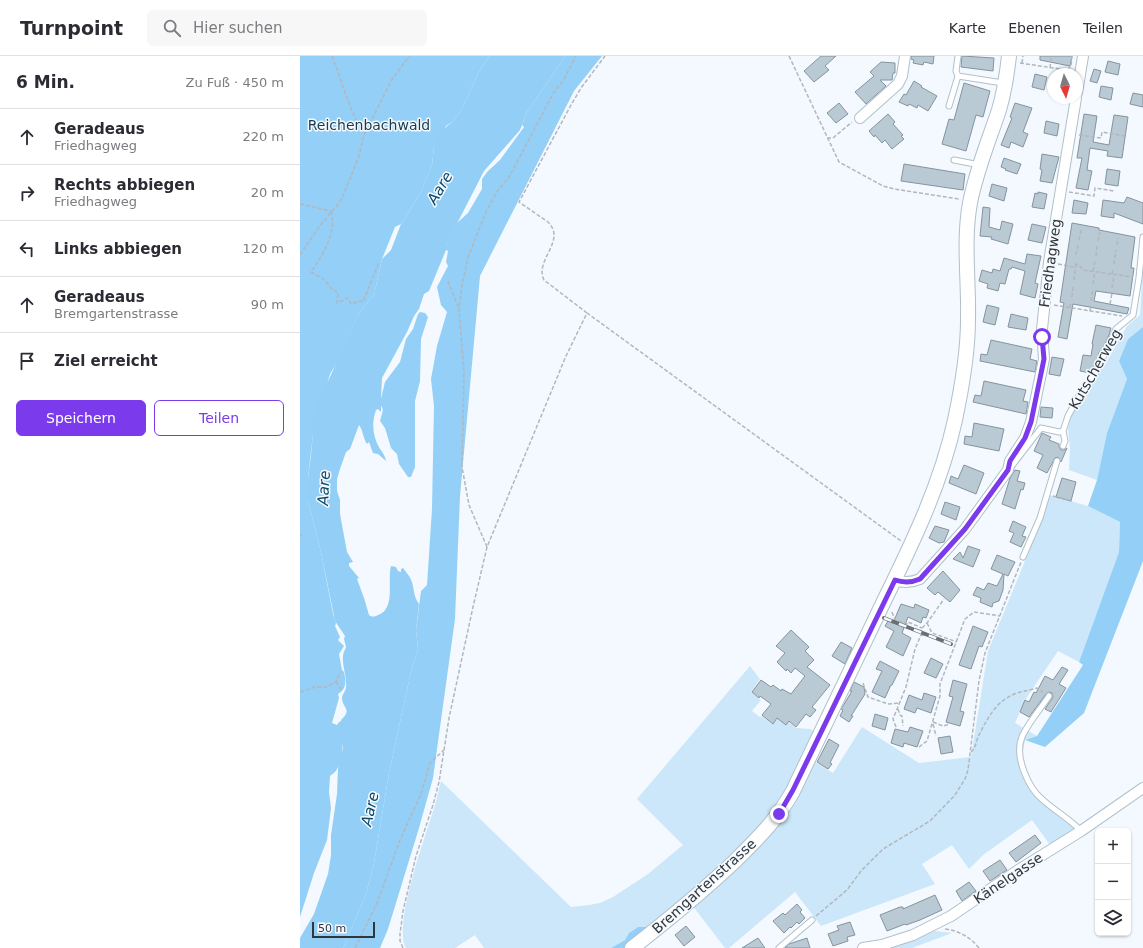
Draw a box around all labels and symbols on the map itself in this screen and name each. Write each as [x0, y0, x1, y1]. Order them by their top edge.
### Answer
north arrow [1047, 68, 1083, 104]
park label: Reichenbachwald [308, 117, 430, 133]
water label: Aare [423, 168, 457, 208]
street label: Friedhagweg [1036, 218, 1064, 308]
street label: Kutscherweg [1066, 326, 1124, 412]
route start [1033, 328, 1051, 346]
water label: Aare [314, 470, 334, 507]
water label: Aare [357, 790, 383, 829]
route end [770, 805, 788, 823]
street label: Bremgartenstrasse [649, 835, 759, 937]
street label: Känelgasse [971, 849, 1045, 907]
scale bar [312, 920, 375, 939]

